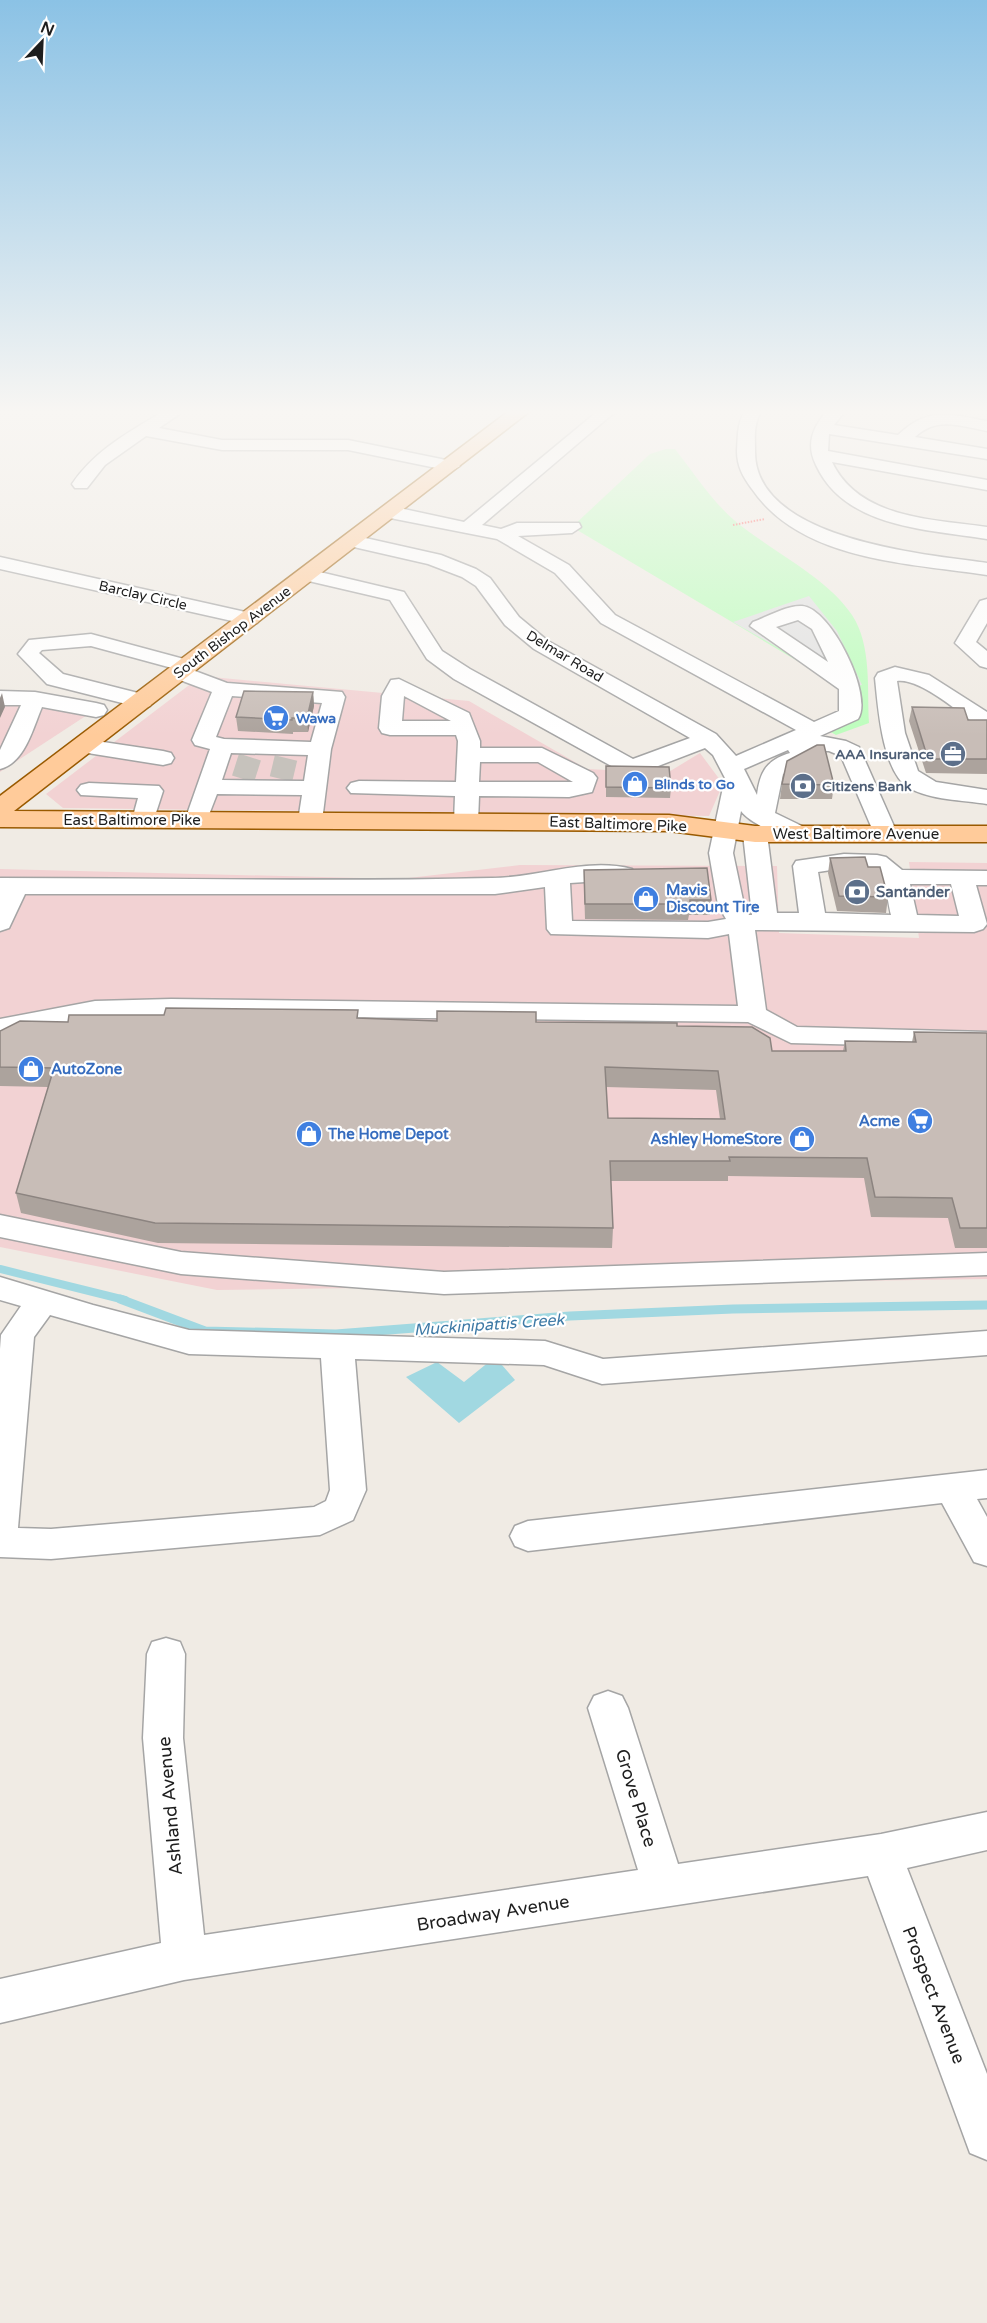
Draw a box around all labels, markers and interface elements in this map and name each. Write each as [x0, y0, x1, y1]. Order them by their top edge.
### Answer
north arrow [12, 12, 72, 72]
text: N [38, 17, 57, 41]
street label: Barclay Circle [97, 577, 189, 614]
street label: South Bishop Avenue [170, 583, 294, 682]
street label: Delmar Road [523, 627, 606, 686]
supermarket icon: Wawa [261, 703, 291, 733]
place label: Wawa [296, 710, 336, 727]
office icon: AAA Insurance [938, 739, 968, 769]
place label: AAA Insurance [835, 746, 934, 763]
shop icon: Blinds to Go [620, 769, 650, 799]
bank icon: Citizens Bank [788, 771, 818, 801]
place label: Blinds to Go [654, 776, 735, 793]
place label: Citizens Bank [822, 778, 912, 795]
street label: East Baltimore Pike [63, 811, 201, 829]
street label: East Baltimore Pike [549, 813, 687, 835]
street label: West Baltimore Avenue [773, 825, 939, 843]
bank icon: Santander [842, 877, 872, 907]
place label: Mavis Discount Tire [666, 881, 760, 916]
place label: Santander [876, 883, 950, 901]
shop icon: Mavis Discount Tire [631, 884, 661, 914]
shop icon: AutoZone [16, 1054, 46, 1084]
place label: AutoZone [51, 1060, 123, 1078]
supermarket icon: Acme [905, 1106, 935, 1136]
place label: Acme [859, 1112, 901, 1130]
shop icon: The Home Depot [294, 1119, 324, 1149]
shop icon: Ashley HomeStore [787, 1124, 817, 1154]
place label: The Home Depot [327, 1125, 449, 1144]
place label: Ashley HomeStore [650, 1130, 782, 1149]
water label: Muckinipattis Creek [413, 1310, 566, 1340]
street label: Ashland Avenue [153, 1736, 187, 1876]
street label: Grove Place [611, 1746, 661, 1850]
street label: Broadway Avenue [415, 1890, 571, 1936]
street label: Prospect Avenue [898, 1923, 970, 2067]

